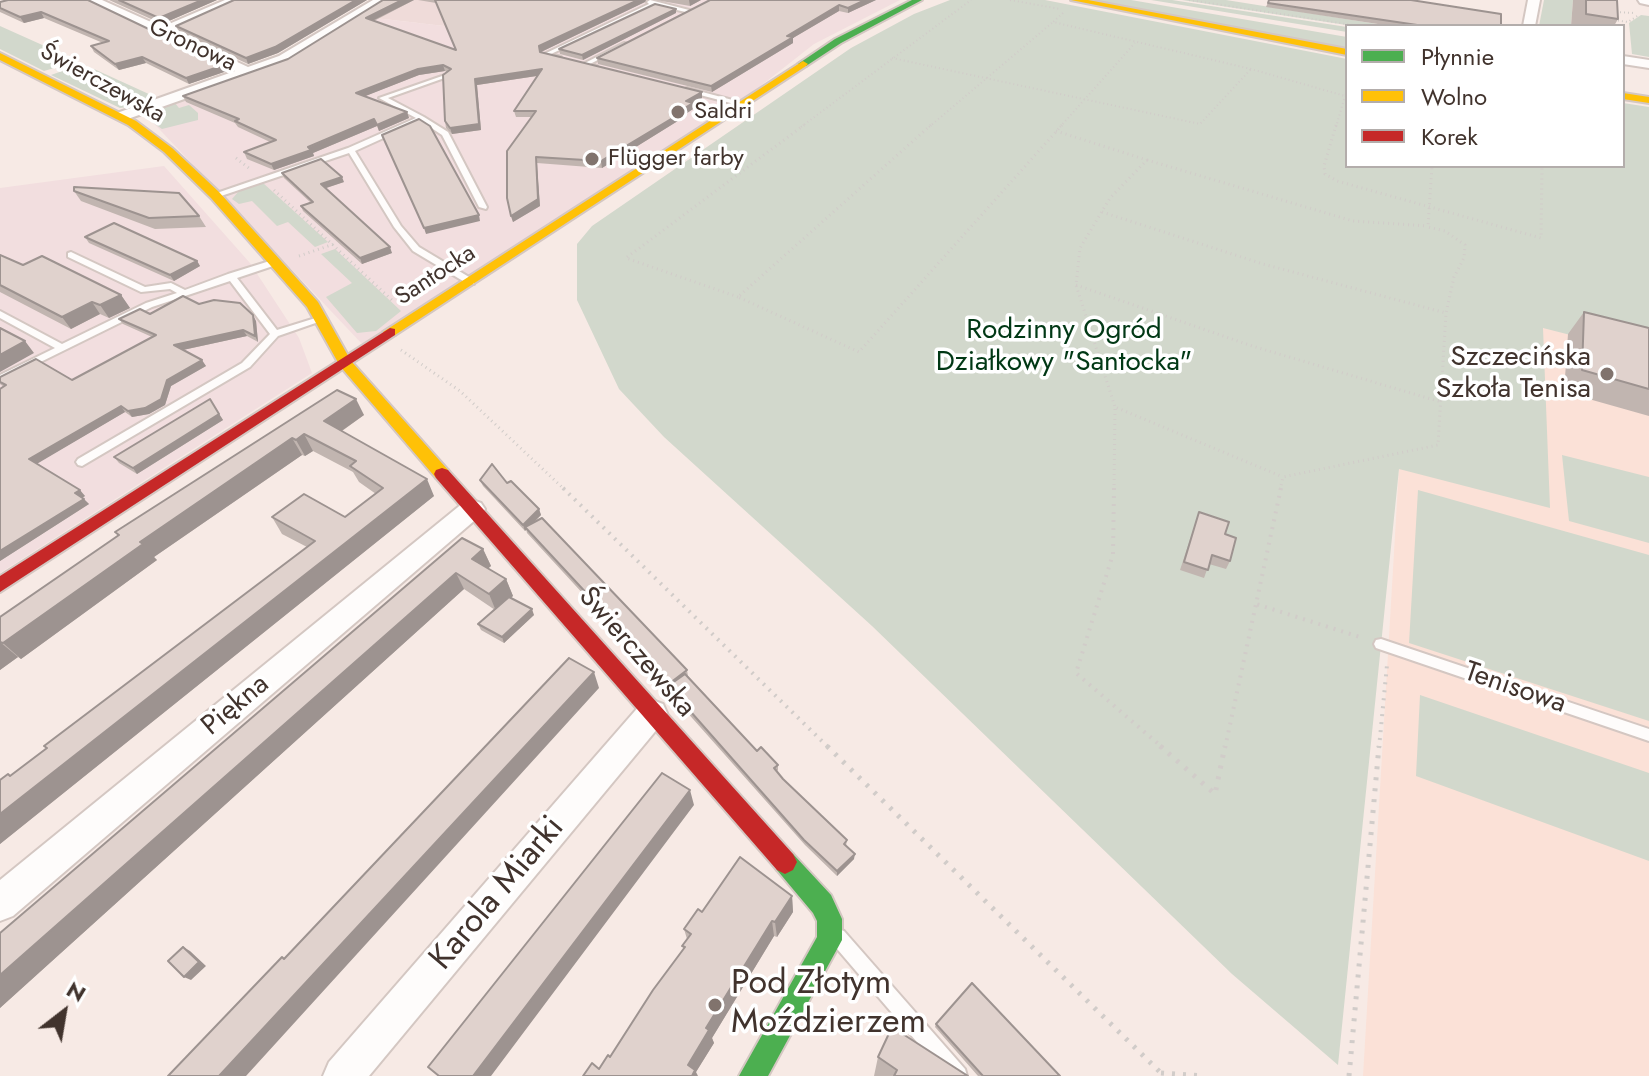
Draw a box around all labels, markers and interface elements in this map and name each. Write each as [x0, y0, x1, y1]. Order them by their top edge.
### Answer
street label: Gronowa [144, 13, 240, 79]
legend [1345, 24, 1625, 168]
street label: Świerczewska [35, 38, 169, 130]
text: Płynnie [1421, 39, 1494, 74]
text: Wolno [1421, 79, 1487, 114]
place label: Saldri [694, 98, 752, 126]
marker: Saldri [669, 103, 687, 121]
text: Korek [1421, 119, 1478, 154]
place label: Flügger farby [608, 145, 744, 173]
marker: Flügger farby [583, 150, 601, 168]
street label: Santocka [391, 239, 481, 313]
park label: Rodzinny Ogród Działkowy "Santocka" [936, 314, 1192, 380]
place label: Szczecińska Szkoła Tenisa [1436, 341, 1591, 407]
marker: Szczecińska Szkoła Tenisa [1598, 365, 1616, 383]
street label: Świerczewska [570, 581, 702, 725]
street label: Tenisowa [1460, 656, 1570, 722]
street label: Piękna [196, 668, 276, 744]
street label: Karola Miarki [422, 809, 574, 979]
place label: Pod Złotym Moździerzem [731, 965, 926, 1044]
north arrow [24, 972, 104, 1052]
text: N [61, 973, 92, 1010]
marker: Pod Złotym Moździerzem [706, 996, 724, 1014]

